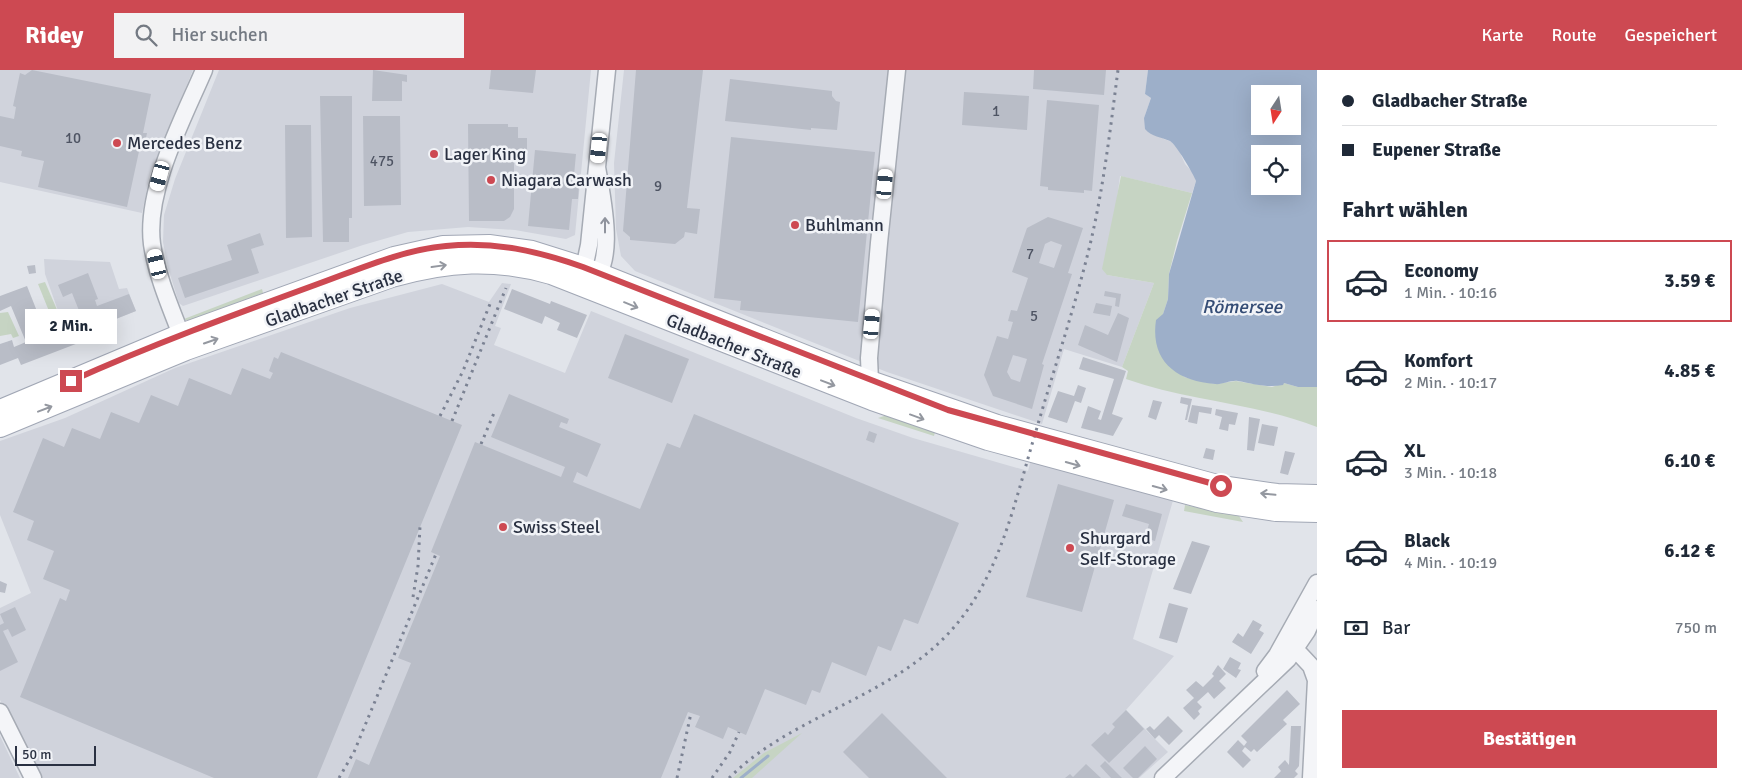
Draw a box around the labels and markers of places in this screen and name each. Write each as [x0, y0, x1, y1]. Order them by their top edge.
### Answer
place label: Mercedes Benz [127, 132, 242, 154]
marker: Mercedes Benz [111, 137, 123, 149]
place label: Lager King [444, 143, 526, 165]
marker: Lager King [428, 148, 440, 160]
place label: Niagara Carwash [501, 169, 632, 191]
marker: Niagara Carwash [485, 174, 497, 186]
place label: Buhlmann [805, 214, 884, 236]
marker: Buhlmann [789, 219, 801, 231]
place label: Swiss Steel [513, 516, 600, 538]
marker: Swiss Steel [497, 521, 509, 533]
place label: Shurgard Self-Storage [1080, 527, 1176, 570]
marker: Shurgard Self-Storage [1064, 542, 1076, 554]

